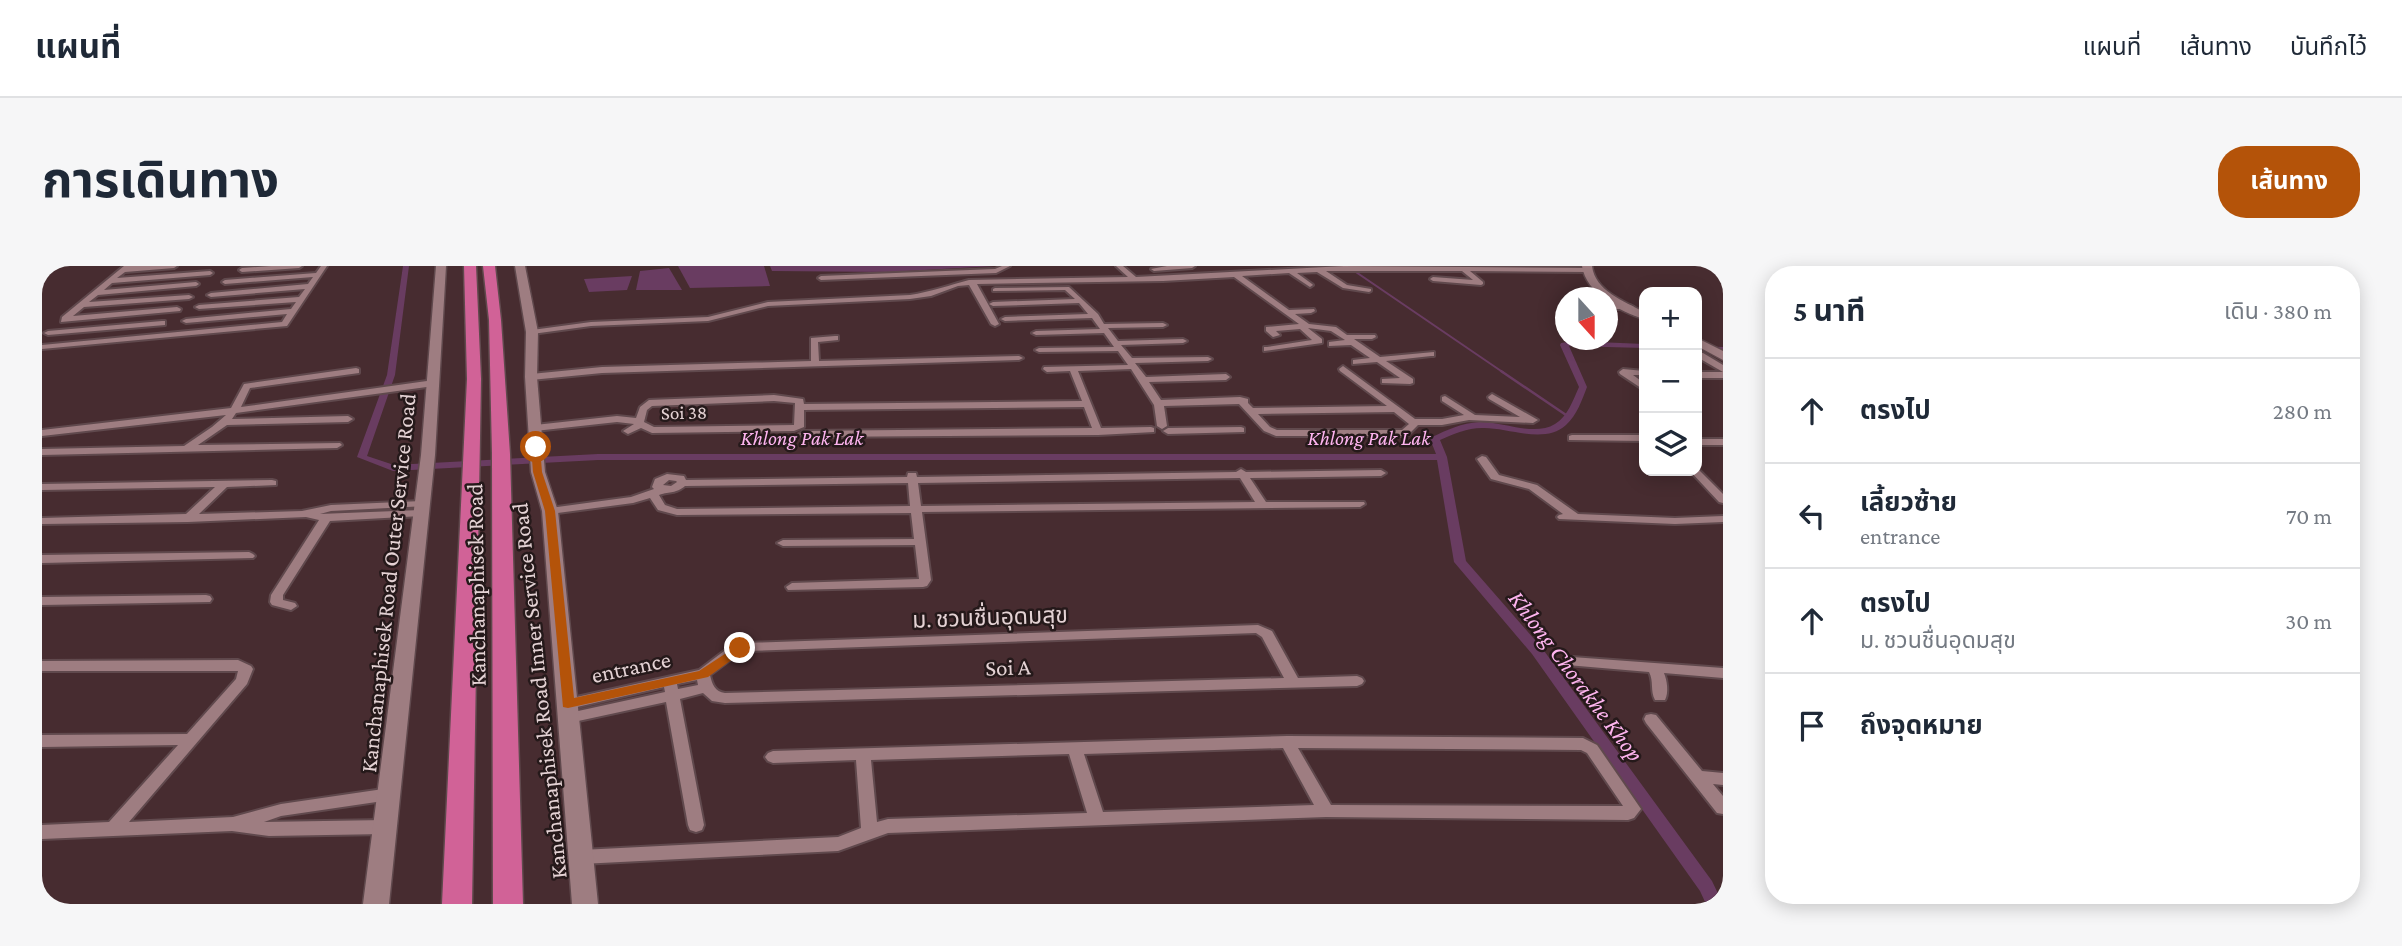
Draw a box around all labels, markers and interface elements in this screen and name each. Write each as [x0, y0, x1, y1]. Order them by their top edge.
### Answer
text: แผนที่ [35, 28, 121, 65]
text: แผนที่ [2083, 33, 2141, 60]
text: เส้นทาง [2179, 33, 2252, 60]
text: บันทึกไว้ [2290, 33, 2367, 60]
button: เส้นทาง [2218, 146, 2360, 218]
text: การเดินทาง [42, 153, 279, 208]
north arrow [1555, 287, 1618, 350]
map controls [1639, 287, 1702, 476]
button: + [1639, 287, 1702, 350]
text: 5 นาที [1793, 294, 1865, 327]
text: เดิน · 380 m [2224, 298, 2332, 324]
button: − [1639, 350, 1702, 413]
street label: Kanchanaphisek Road Outer Service Road [355, 392, 421, 774]
icon: ahead [1793, 392, 1831, 430]
text: ตรงไป [1860, 396, 1931, 425]
text: 280 m [2273, 398, 2332, 424]
street label: Soi 38 [661, 402, 707, 423]
button: layers [1639, 413, 1702, 476]
water label: Khlong Pak Lak [741, 426, 864, 450]
water label: Khlong Pak Lak [1308, 426, 1431, 450]
route start [520, 431, 551, 462]
street label: Kanchanaphisek Road [461, 483, 491, 687]
text: เลี้ยวซ้าย [1860, 488, 1957, 517]
icon: left [1793, 497, 1831, 535]
street label: Kanchanaphisek Road Inner Service Road [506, 502, 572, 880]
text: 70 m [2286, 503, 2332, 529]
text: entrance [1860, 523, 1940, 549]
water label: Khlong Chorakhe Khop [1503, 585, 1649, 766]
text: ตรงไป [1860, 589, 1931, 618]
street label: ม. ชวนชื่นอุดมสุข [912, 598, 1068, 634]
icon: ahead [1793, 602, 1831, 640]
text: 30 m [2285, 608, 2332, 634]
text: ม. ชวนชื่นอุดมสุข [1860, 627, 2016, 653]
route end [724, 632, 755, 663]
street label: entrance [589, 646, 673, 688]
street label: Soi A [985, 653, 1032, 681]
icon: arrive [1793, 707, 1831, 745]
text: ถึงจุดหมาย [1860, 711, 1983, 740]

